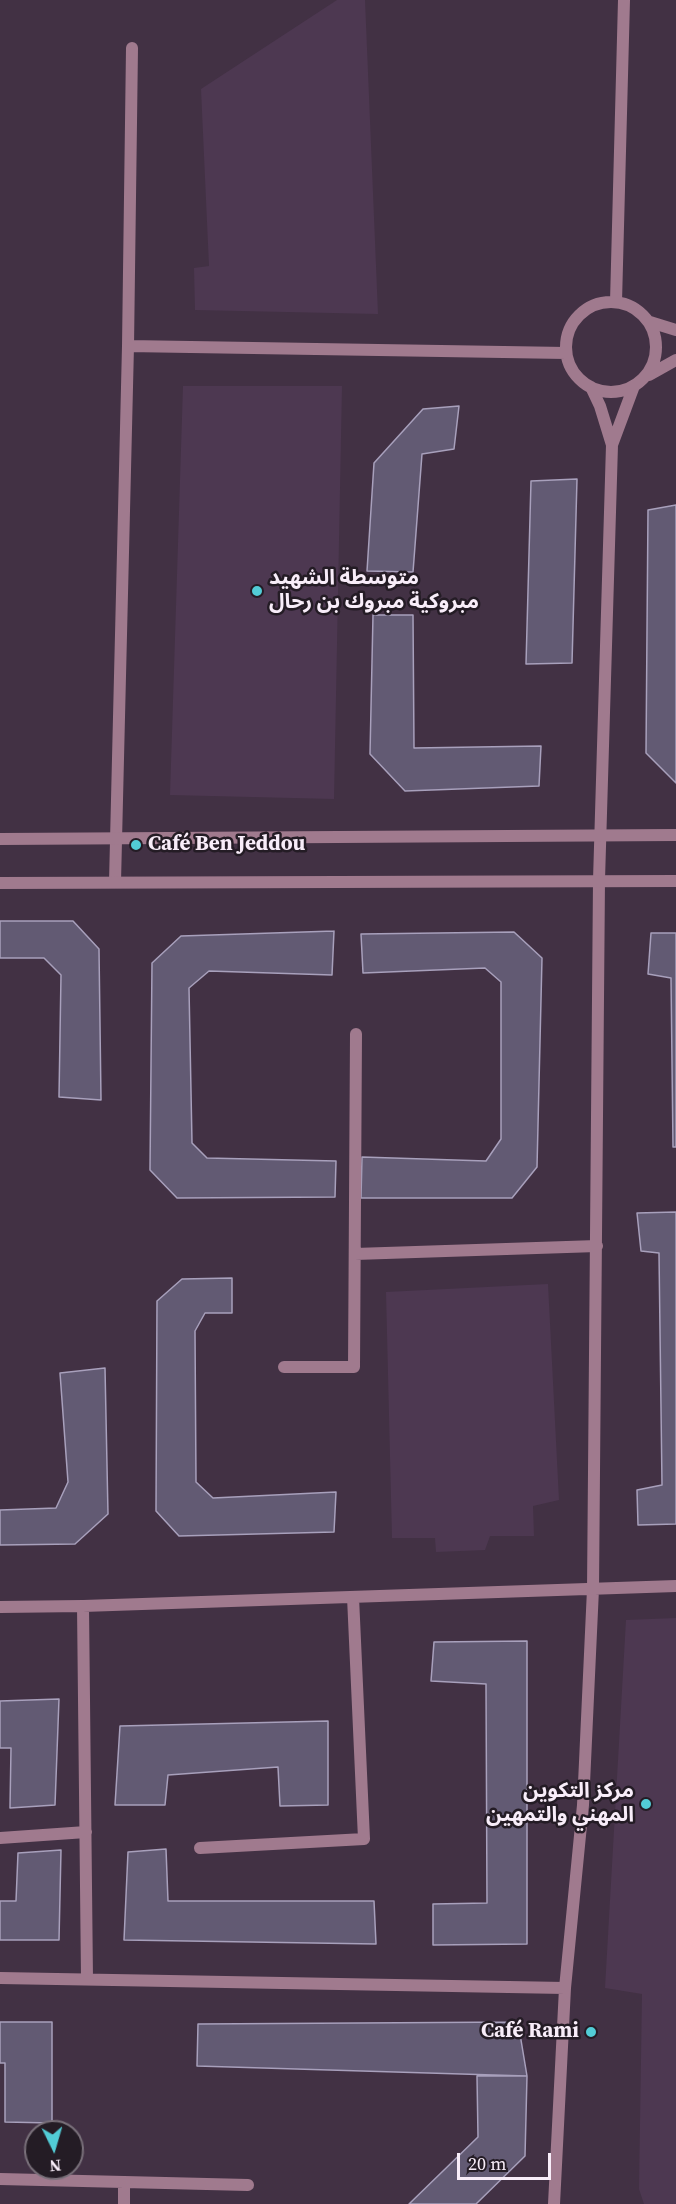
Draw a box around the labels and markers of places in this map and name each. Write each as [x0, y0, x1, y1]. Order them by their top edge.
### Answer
place label: متوسطة الشهيد مبروكية مبروك بن رحال [269, 566, 479, 616]
marker: متوسطة الشهيد مبروكية مبروك بن رحال [250, 584, 264, 598]
place label: Café Ben Jeddou [148, 832, 305, 858]
marker: Café Ben Jeddou [129, 838, 143, 852]
place label: مركز التكوين المهني والتمهين [486, 1779, 634, 1829]
marker: مركز التكوين المهني والتمهين [639, 1797, 653, 1811]
place label: Café Rami [481, 2019, 579, 2045]
marker: Café Rami [584, 2025, 598, 2039]

